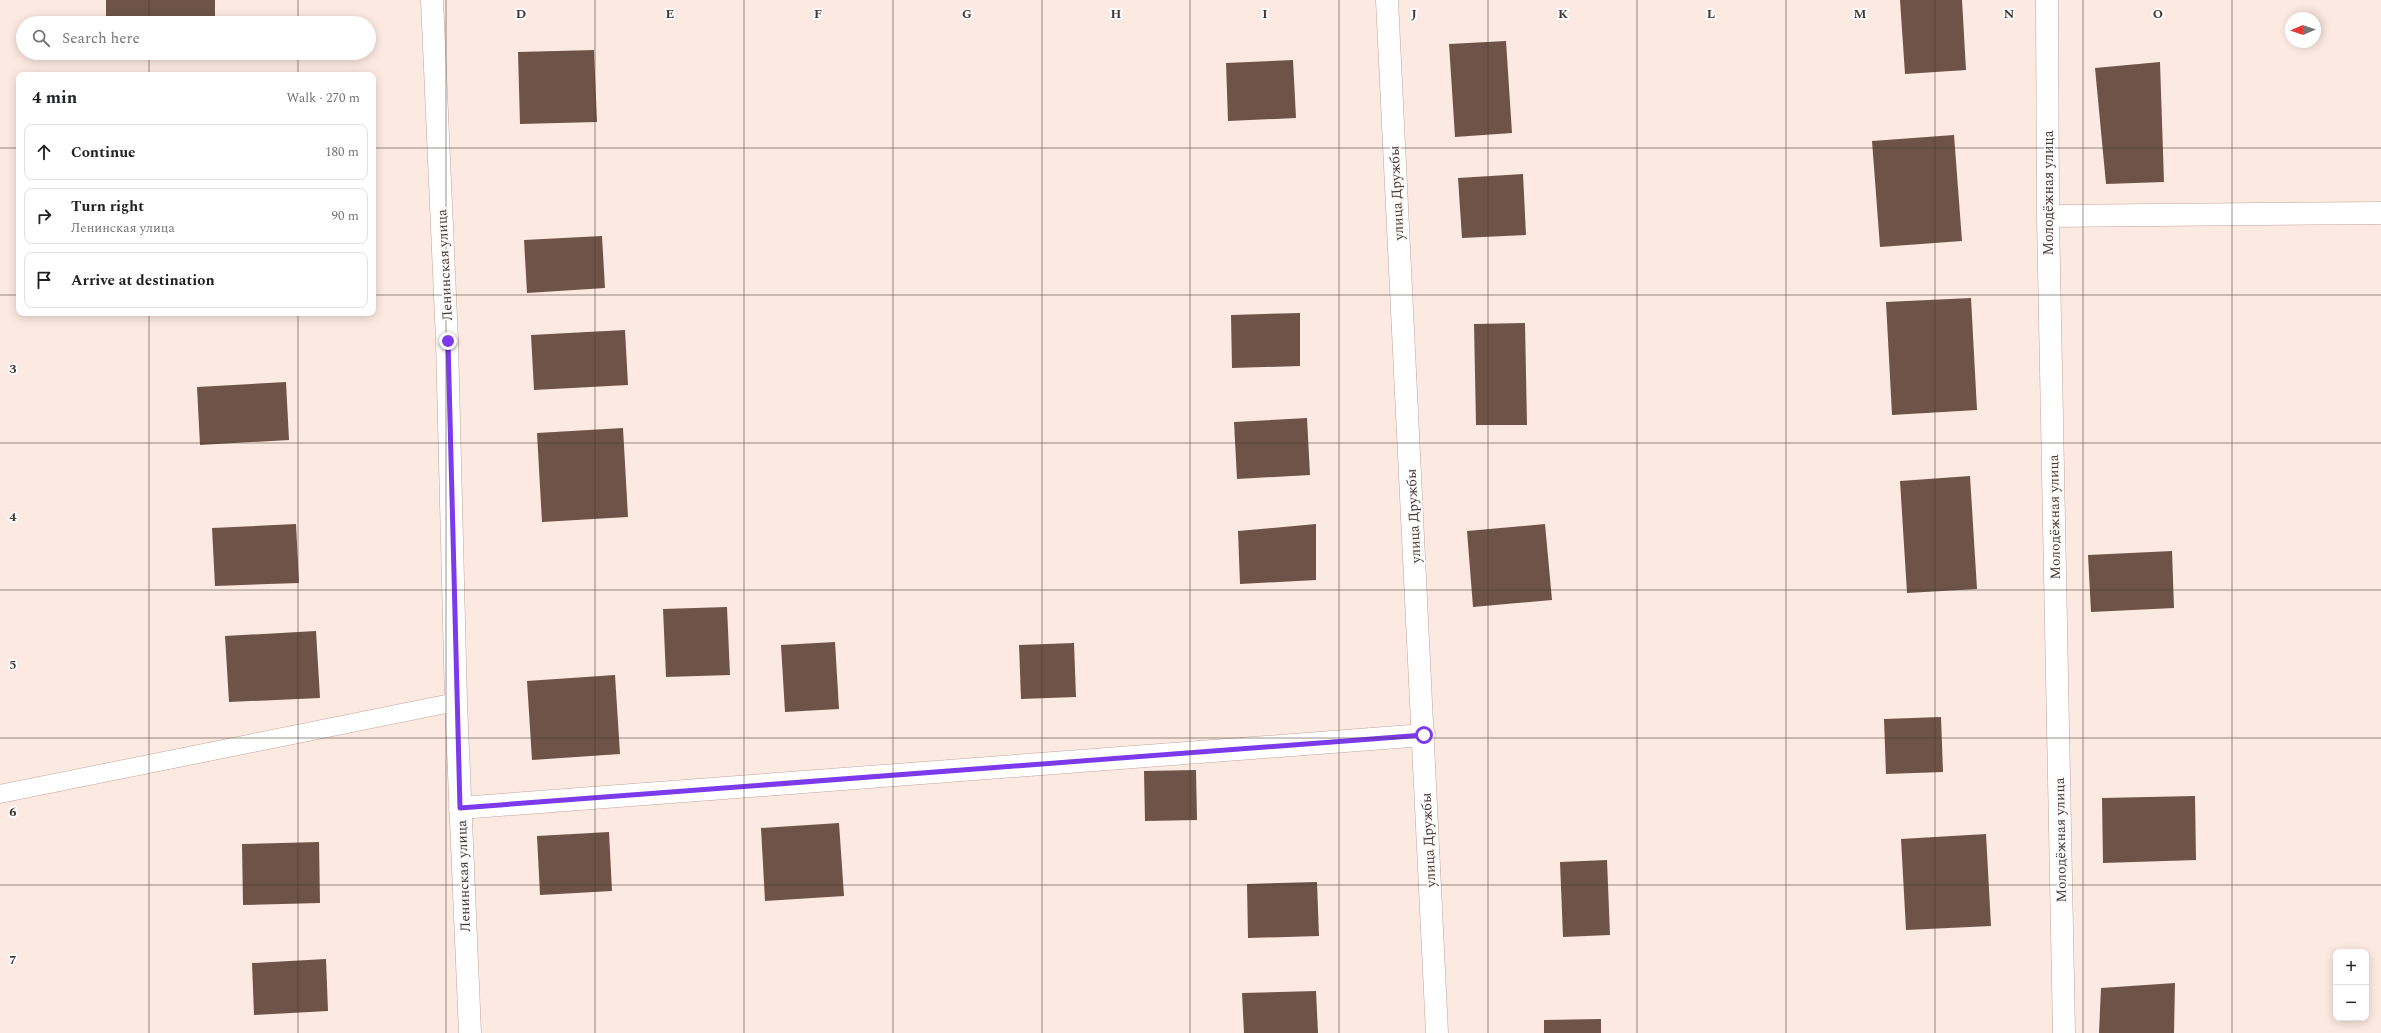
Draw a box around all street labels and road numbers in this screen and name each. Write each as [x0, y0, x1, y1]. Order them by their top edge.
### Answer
street label: Молодёжная улица [2038, 130, 2059, 255]
street label: улица Дружбы [1384, 145, 1410, 242]
street label: Ленинская улица [431, 208, 458, 321]
street label: Молодёжная улица [2043, 454, 2066, 580]
street label: улица Дружбы [1401, 468, 1427, 565]
street label: Молодёжная улица [2049, 777, 2072, 903]
street label: улица Дружбы [1416, 792, 1442, 889]
street label: Ленинская улица [451, 820, 476, 932]

